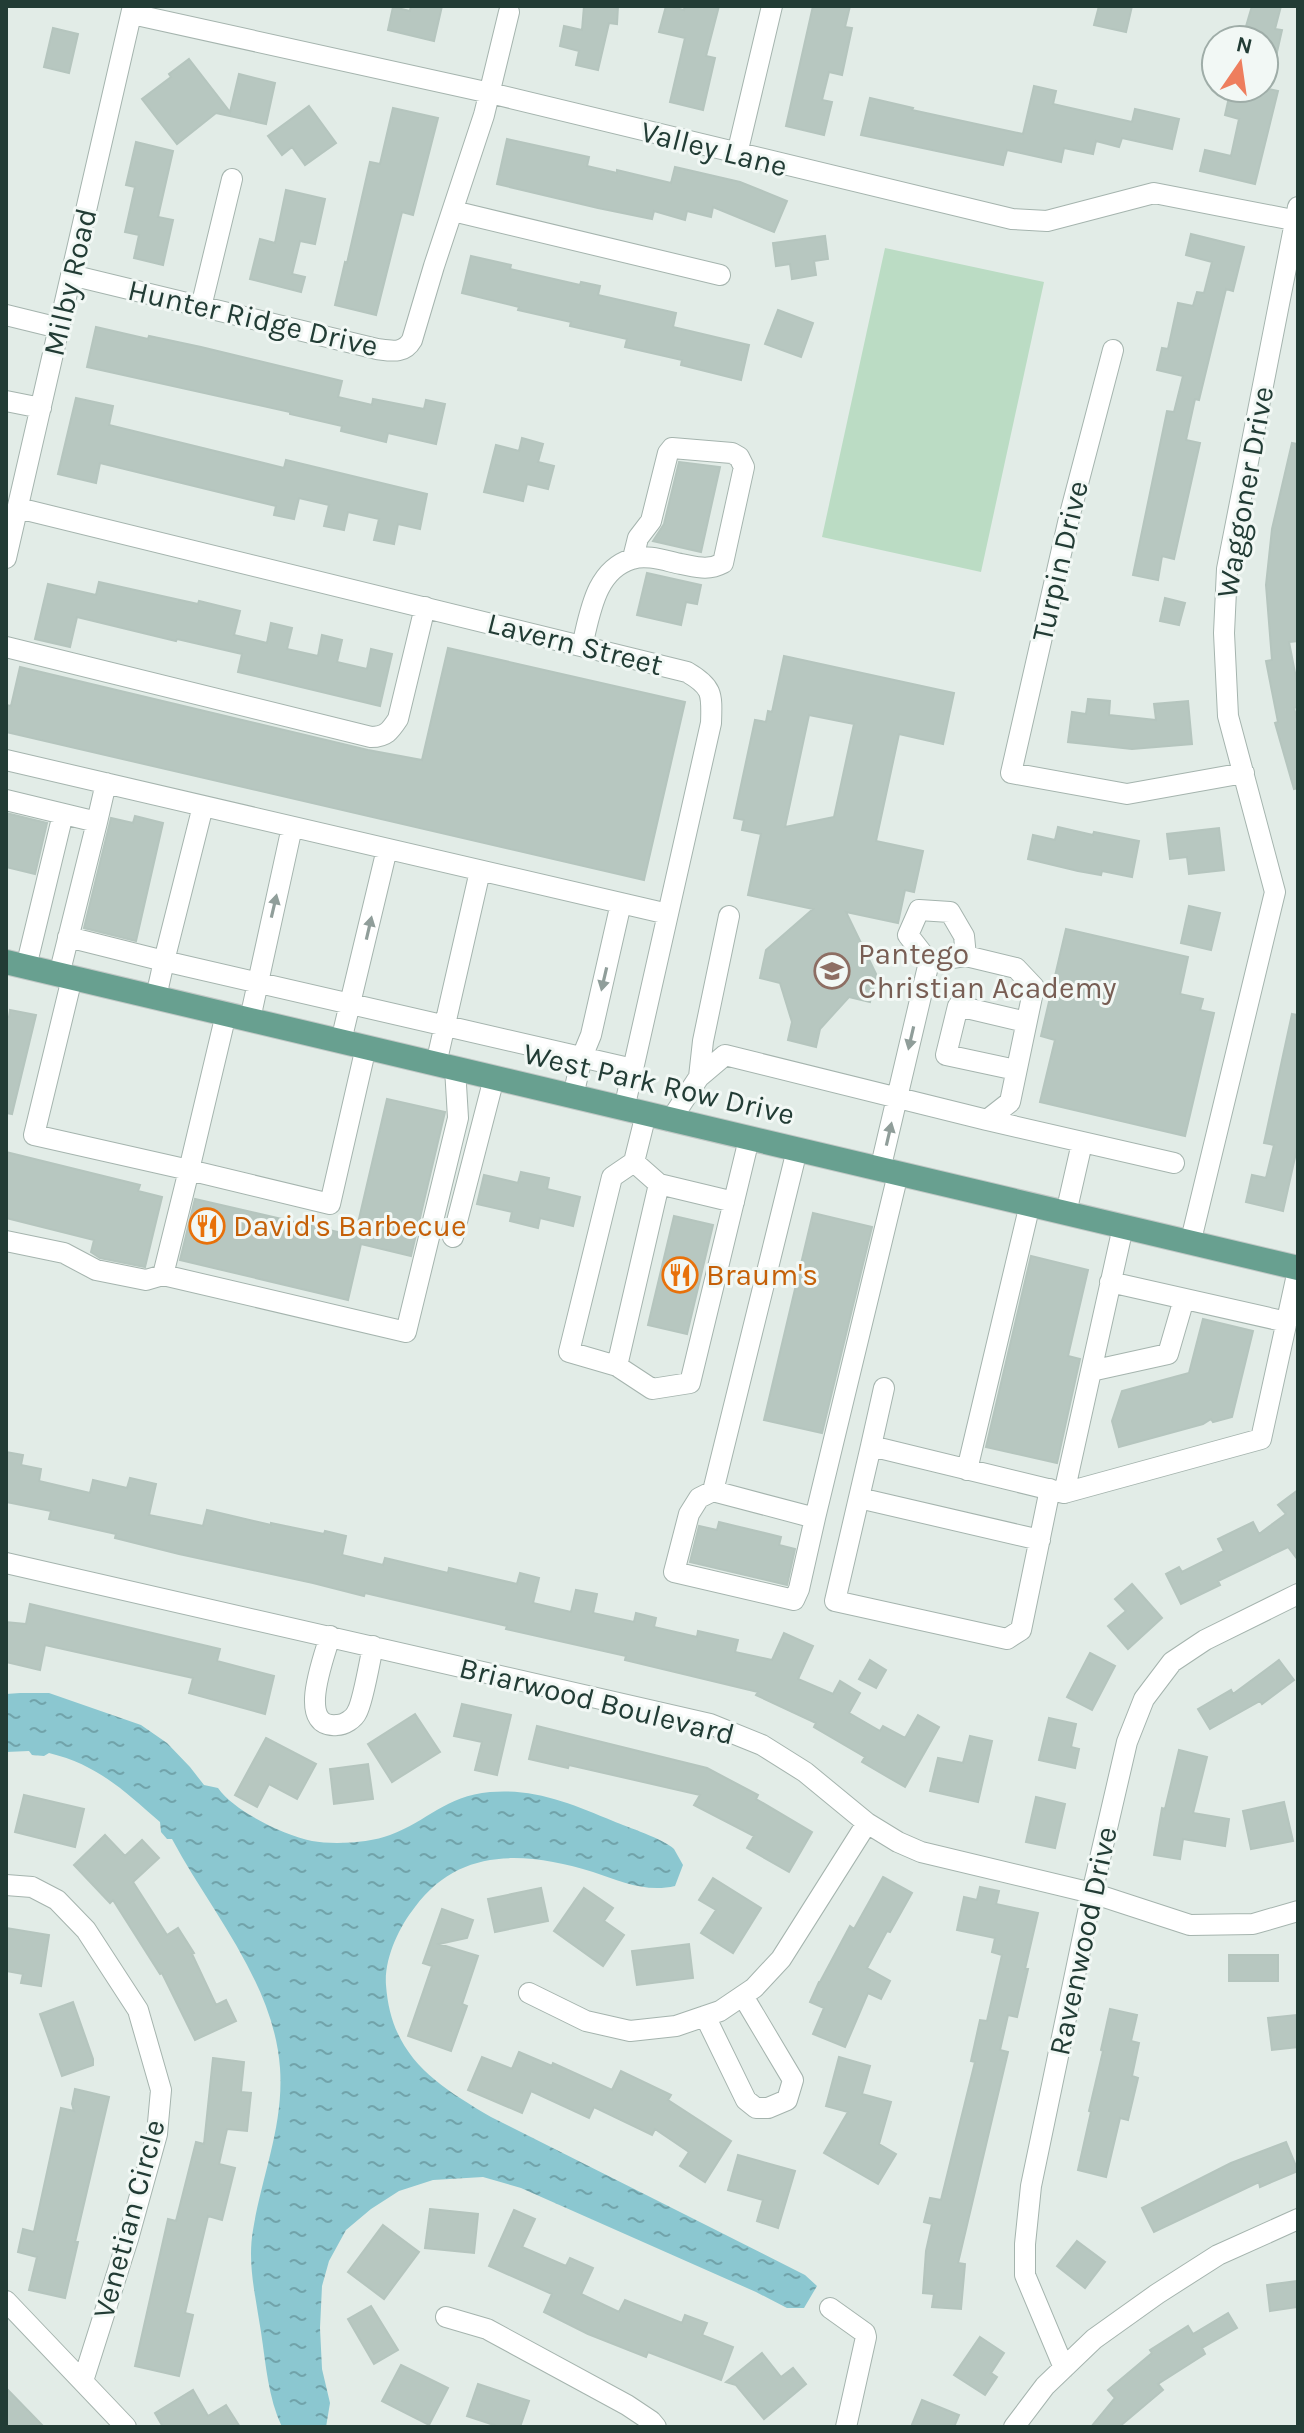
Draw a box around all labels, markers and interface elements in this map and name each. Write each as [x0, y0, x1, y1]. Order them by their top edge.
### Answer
north arrow [1200, 24, 1280, 104]
text: N [1234, 31, 1255, 60]
street label: Valley Lane [637, 113, 791, 185]
street label: Milby Road [36, 205, 104, 359]
street label: Hunter Ridge Drive [124, 272, 382, 364]
street label: Waggoner Drive [1209, 383, 1281, 601]
street label: Turpin Drive [1024, 477, 1096, 645]
street label: Lavern Street [484, 605, 666, 683]
one-way arrow [268, 893, 281, 918]
one-way arrow [363, 915, 375, 940]
place label: Pantego Christian Academy [858, 936, 1116, 1006]
school or university icon: Pantego Christian Academy [813, 952, 851, 990]
one-way arrow [597, 967, 609, 992]
one-way arrow [905, 1025, 917, 1050]
street label: West Park Row Drive [520, 1035, 798, 1133]
one-way arrow [883, 1121, 896, 1146]
restaurant icon: David's Barbecue [188, 1207, 226, 1245]
place label: David's Barbecue [233, 1208, 466, 1244]
restaurant icon: Braum's [661, 1256, 699, 1294]
place label: Braum's [706, 1257, 818, 1293]
street label: Briarwood Boulevard [456, 1649, 738, 1753]
street label: Ravenwood Drive [1041, 1823, 1125, 2059]
street label: Venetian Circle [85, 2116, 173, 2322]

